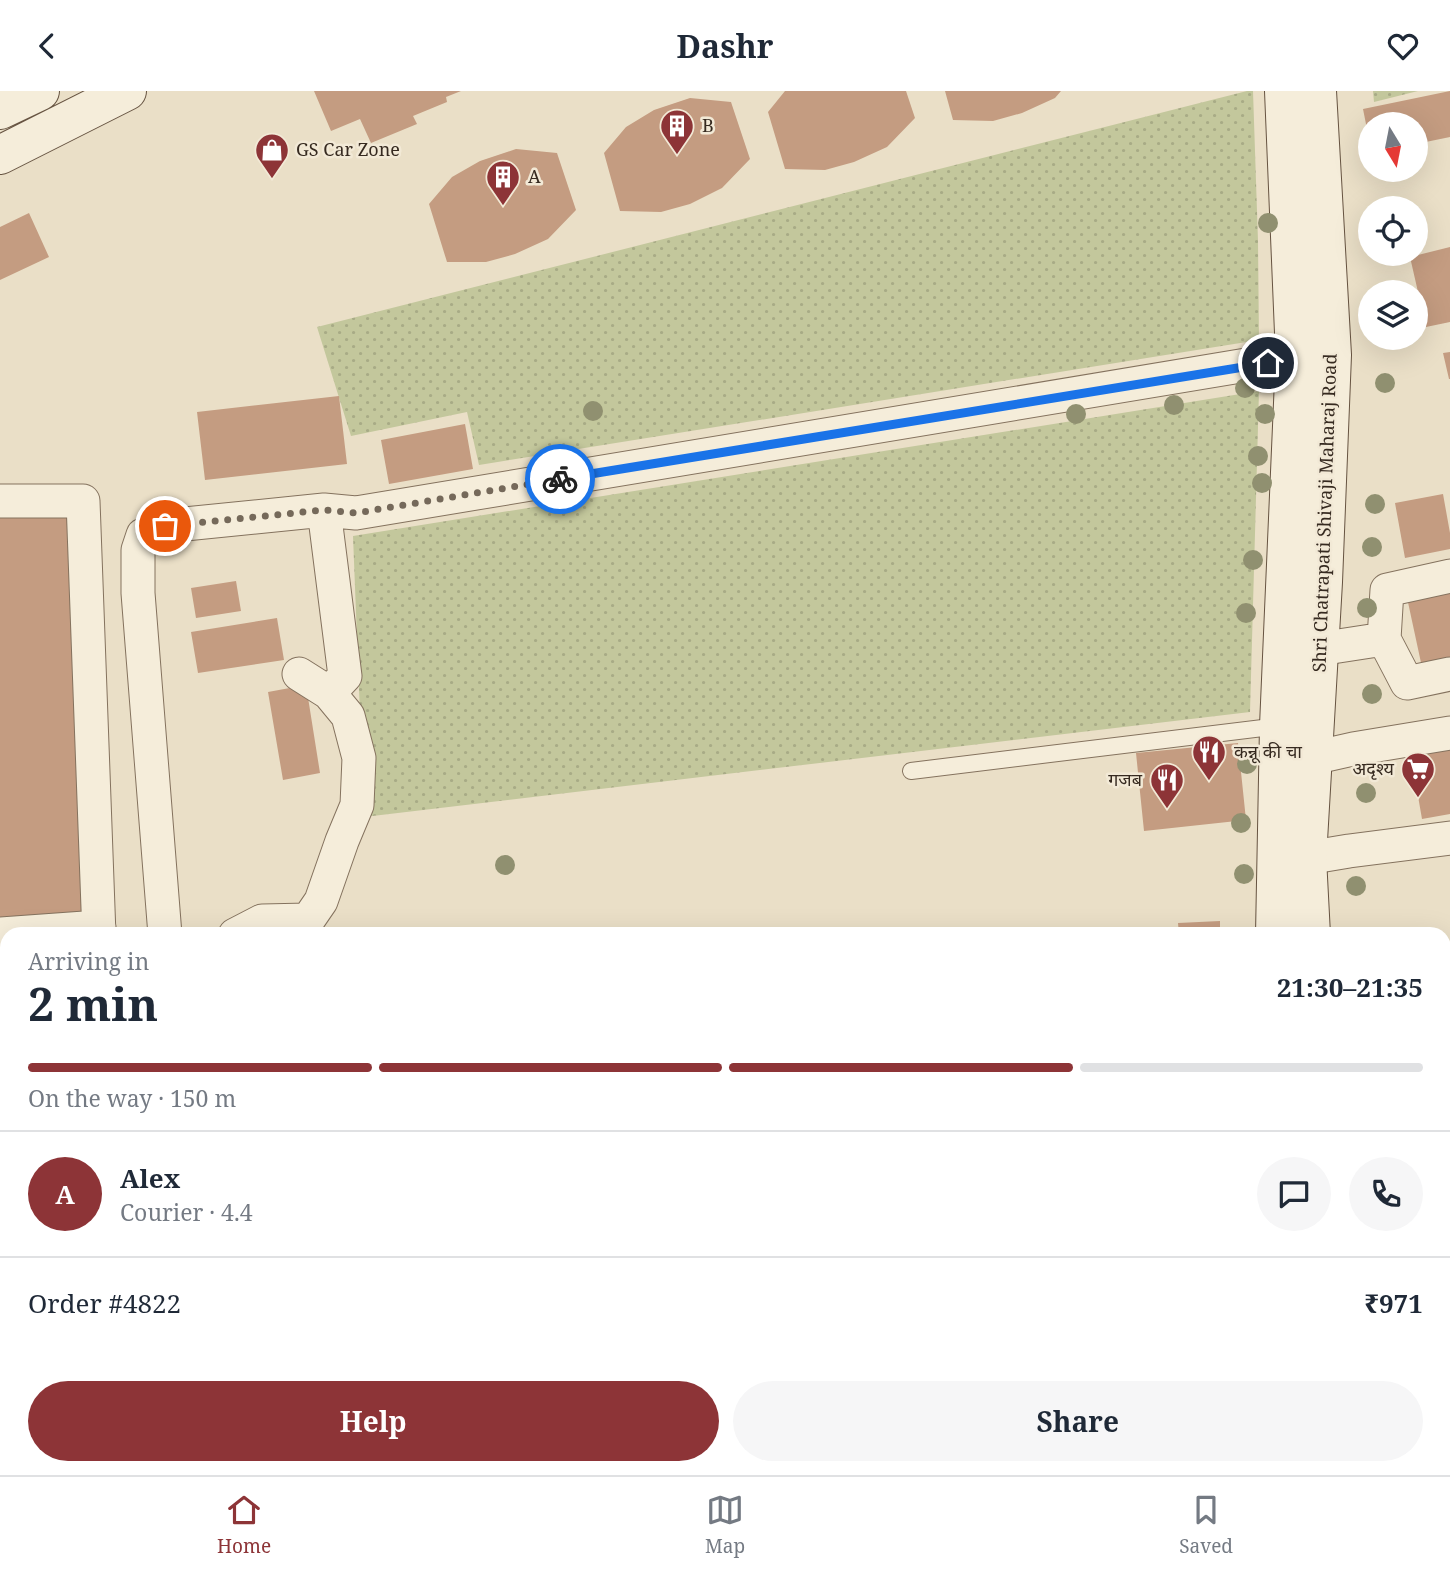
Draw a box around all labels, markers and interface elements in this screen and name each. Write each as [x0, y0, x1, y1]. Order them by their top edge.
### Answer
text: Dashr [676, 24, 774, 67]
icon: back [28, 27, 66, 65]
icon: heart [1384, 27, 1422, 65]
building icon: B [658, 107, 696, 156]
north arrow [1358, 112, 1428, 182]
map controls [1358, 112, 1428, 350]
place label: B [702, 113, 714, 137]
shop icon: GS Car Zone [253, 131, 291, 180]
place label: GS Car Zone [296, 137, 400, 161]
building icon: A [484, 158, 522, 207]
place label: A [528, 164, 541, 188]
button: locate [1358, 196, 1428, 266]
button: layers [1358, 280, 1428, 350]
pin [1238, 333, 1298, 393]
icon: home [1249, 344, 1287, 382]
street label: Shri Chatrapati Shivaji Maharaj Road [1306, 353, 1342, 673]
courier [525, 444, 595, 514]
icon: bike [541, 460, 579, 498]
pin [135, 496, 195, 556]
icon: bag [146, 507, 184, 545]
restaurant icon: कन्नू की चा [1190, 733, 1228, 782]
place label: कन्नू की चा [1234, 739, 1302, 764]
supermarket icon: अदृश्य [1399, 750, 1437, 799]
place label: अदृश्य [1353, 756, 1395, 780]
restaurant icon: गजब [1148, 761, 1186, 810]
place label: गजब [1108, 767, 1143, 791]
text: Arriving in [28, 945, 149, 977]
text: 21:30–21:35 [1277, 969, 1423, 1005]
text: 2 min [28, 972, 158, 1034]
text: On the way · 150 m [28, 1082, 236, 1114]
button: chat [1257, 1157, 1331, 1231]
button: phone [1349, 1157, 1423, 1231]
text: Alex [120, 1160, 180, 1196]
text: A [55, 1176, 75, 1212]
text: Courier · 4.4 [120, 1196, 253, 1228]
text: Order #4822 [28, 1285, 181, 1321]
text: ₹971 [1364, 1285, 1423, 1321]
button: Help [28, 1381, 719, 1461]
button: Share [733, 1381, 1423, 1461]
tab: Home [217, 1491, 271, 1559]
tab: Map [705, 1491, 745, 1559]
tab: Saved [1179, 1491, 1233, 1559]

